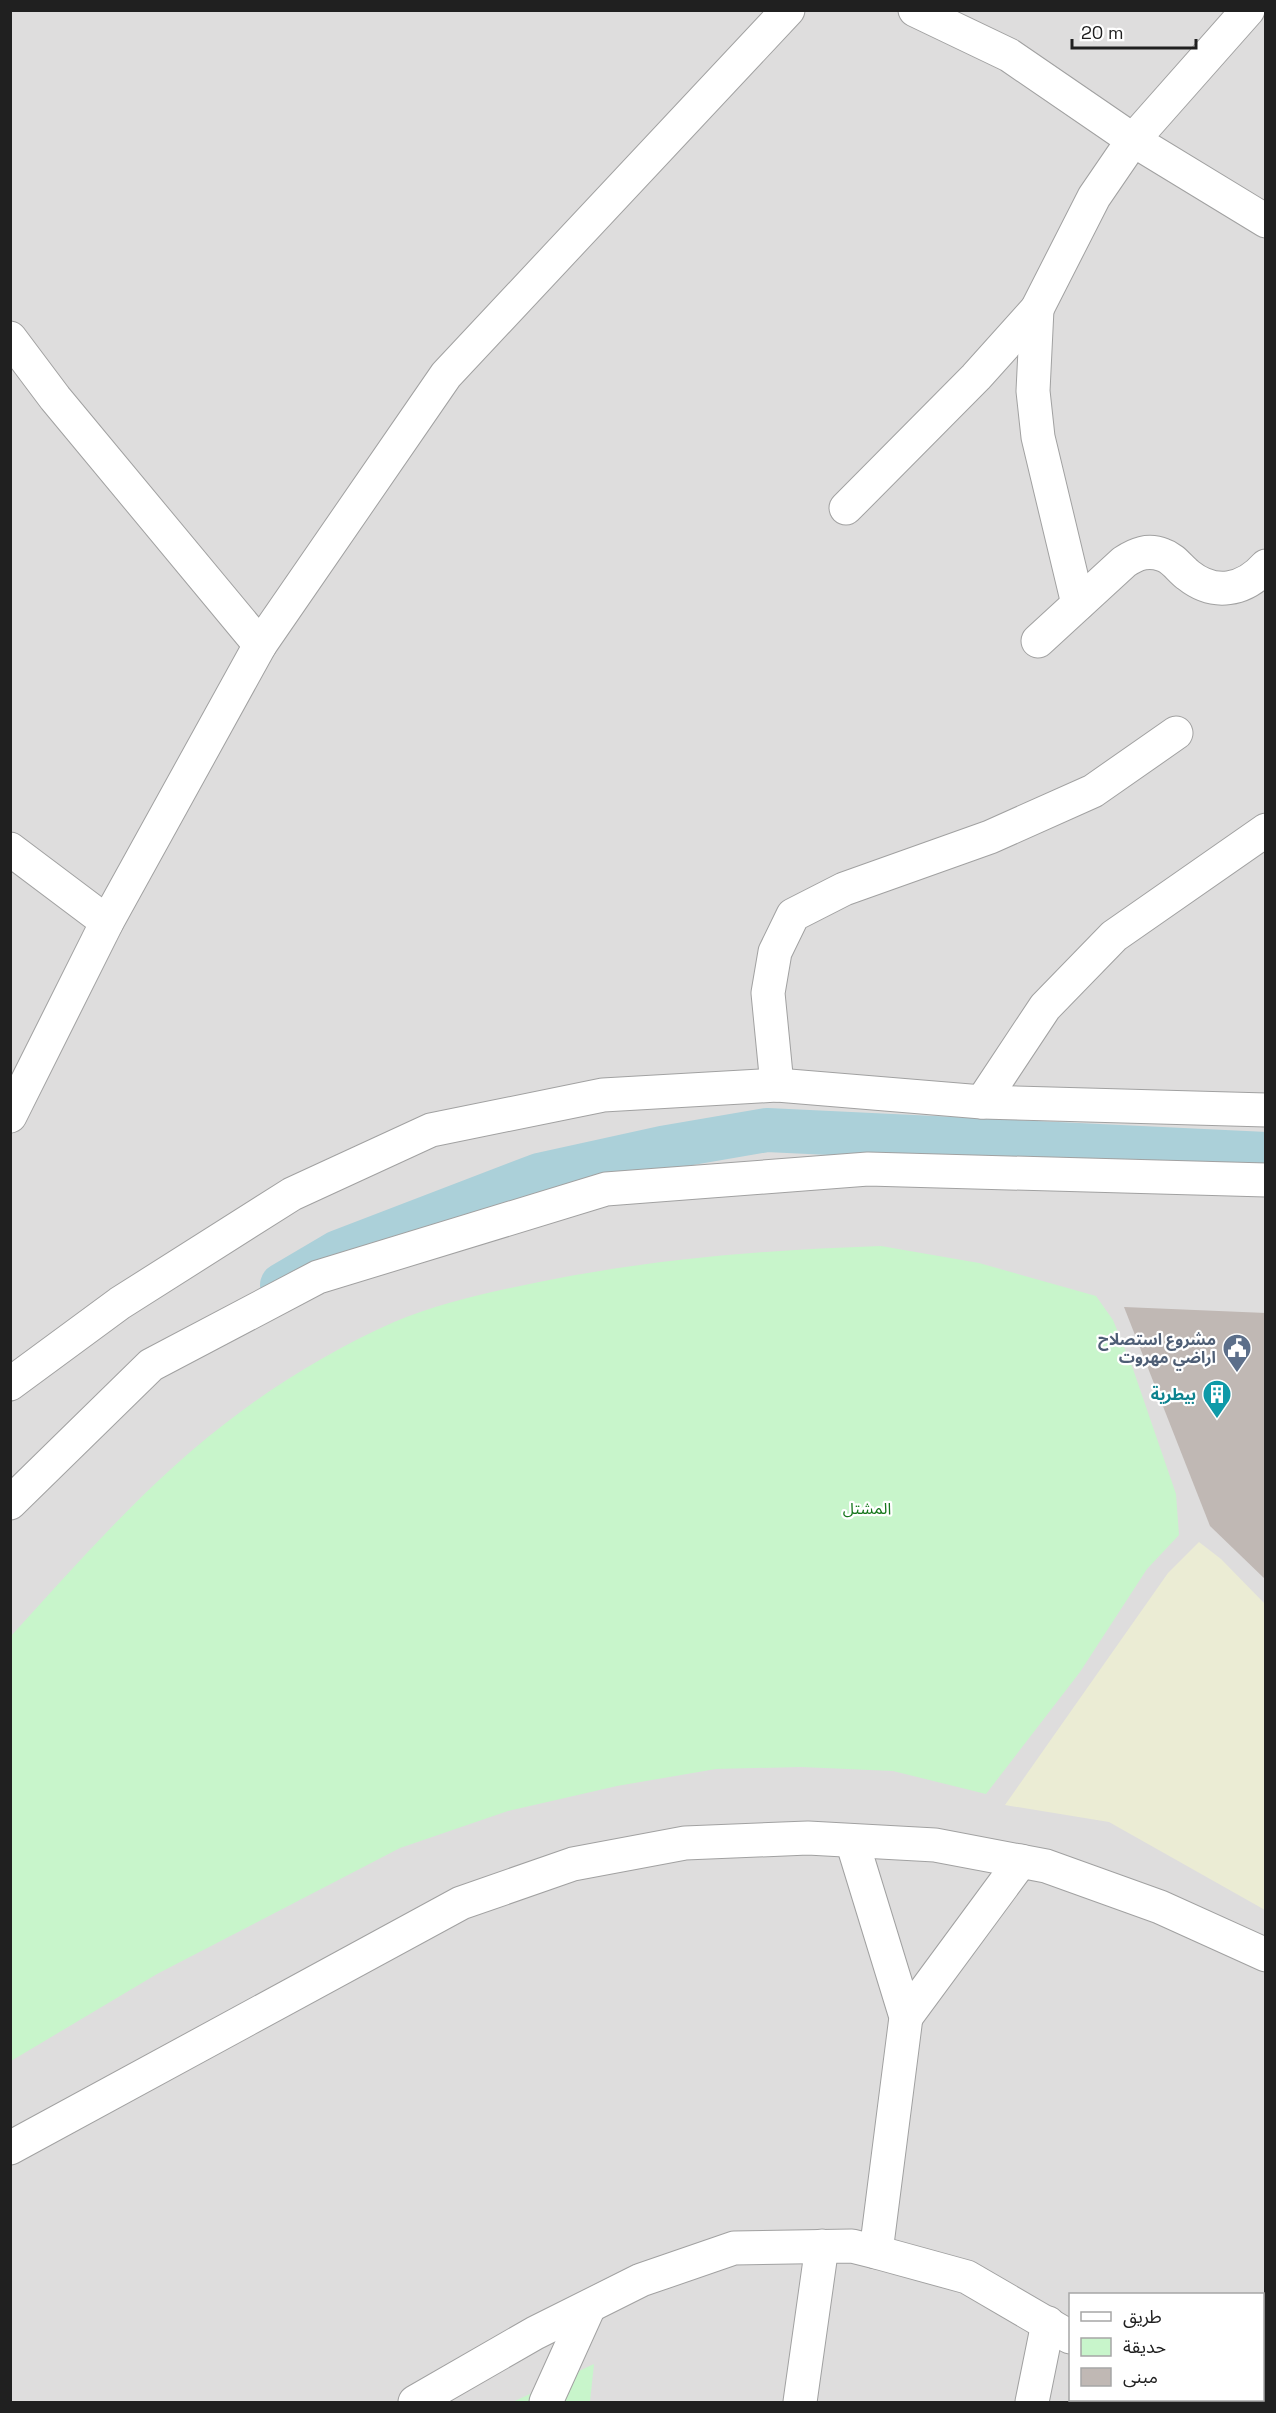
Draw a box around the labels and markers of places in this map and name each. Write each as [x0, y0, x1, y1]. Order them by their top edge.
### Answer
place label: مشروع استصلاح اراضي مهروت [1098, 1329, 1216, 1370]
public building icon: مشروع استصلاح اراضي مهروت [1221, 1332, 1253, 1374]
building icon: بيطرية [1201, 1378, 1233, 1420]
place label: بيطرية [1151, 1384, 1196, 1405]

